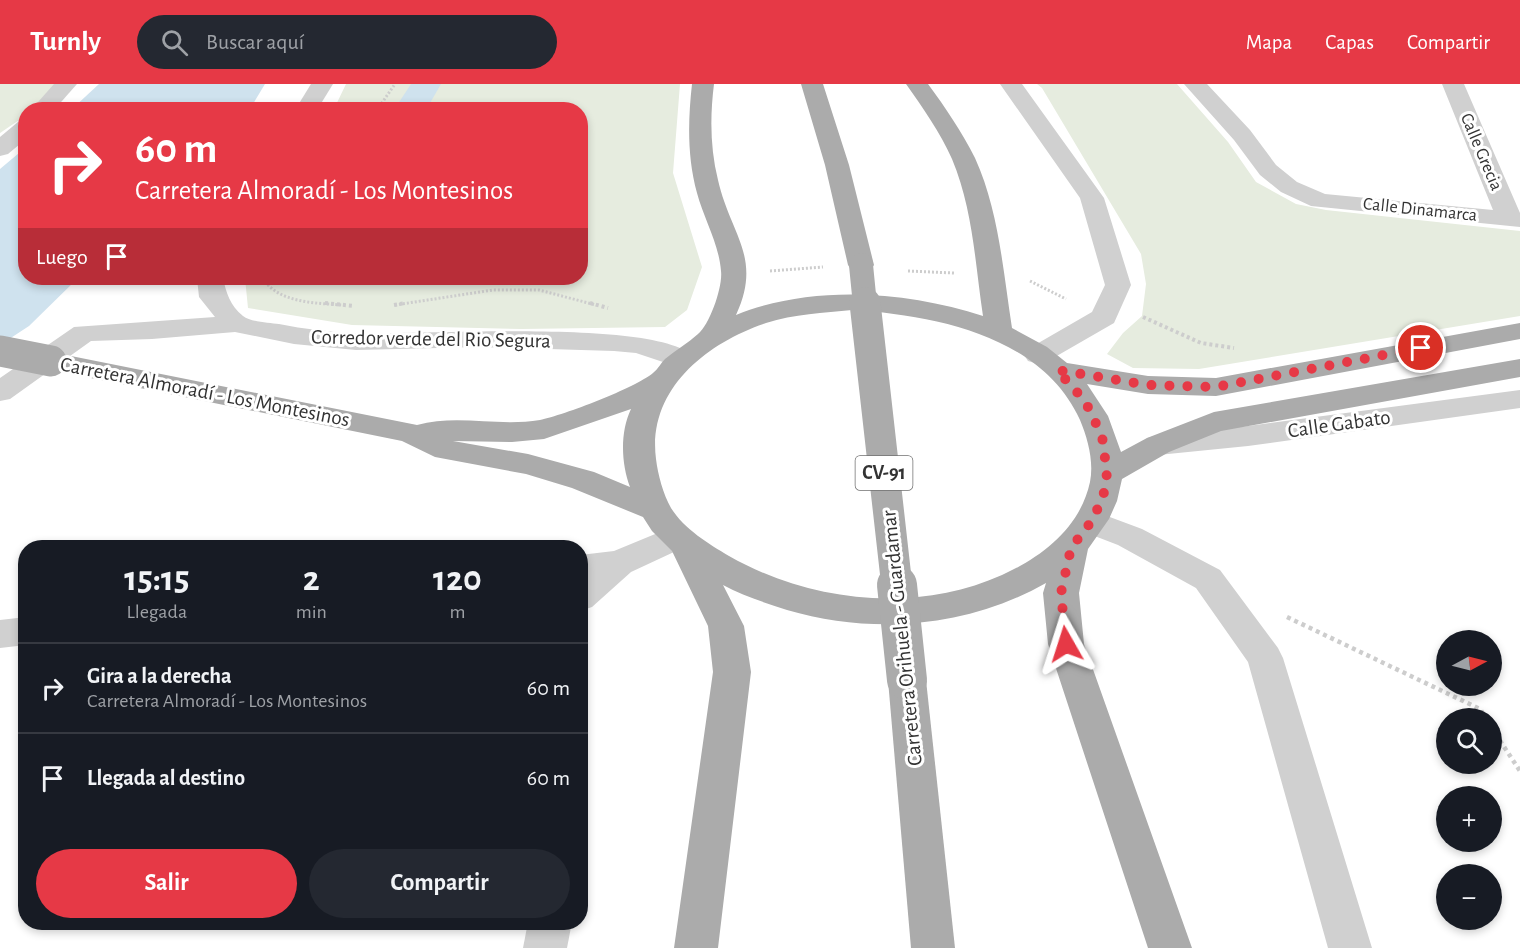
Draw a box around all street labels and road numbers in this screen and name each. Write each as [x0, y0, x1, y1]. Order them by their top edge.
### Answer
street label: Calle Grecia [1457, 111, 1505, 193]
street label: Calle Dinamarca [1362, 195, 1478, 225]
street label: Corredor verde del Rio Segura [311, 326, 551, 352]
street label: Carretera Almoradí - Los Montesinos [59, 354, 351, 430]
street label: Calle Gabato [1286, 406, 1392, 442]
road number: CV-91 [856, 456, 912, 490]
street label: Carretera Orihuela - Guardamar [878, 509, 926, 767]

